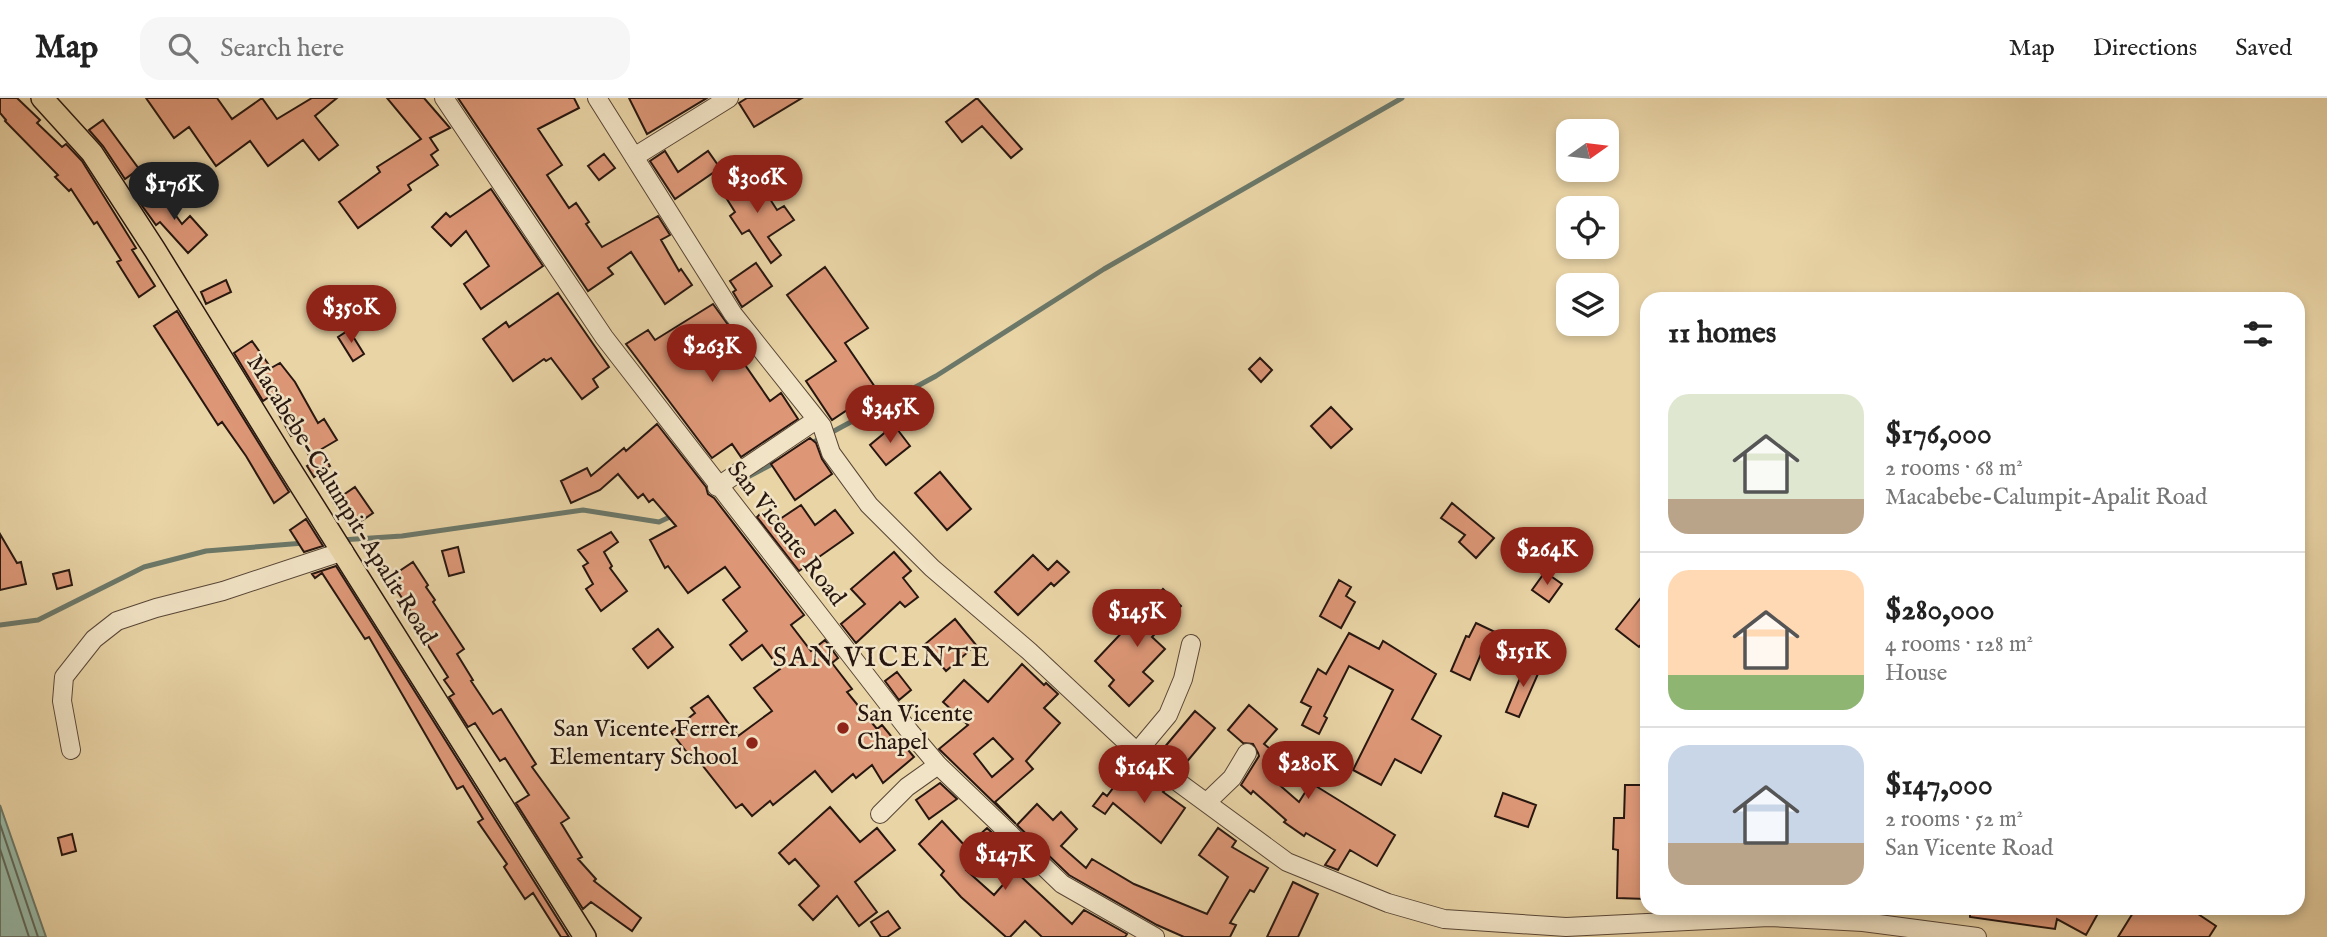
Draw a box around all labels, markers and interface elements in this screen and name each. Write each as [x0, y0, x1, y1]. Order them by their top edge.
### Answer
search box [140, 17, 630, 80]
text: Map [35, 27, 98, 69]
icon: search [164, 29, 202, 67]
text: Search here [220, 32, 344, 65]
text: Map [2009, 33, 2055, 64]
text: Directions [2093, 33, 2197, 64]
text: Saved [2235, 33, 2292, 64]
north arrow [1556, 119, 1619, 182]
map controls [1556, 119, 1619, 336]
pin: $306K [708, 156, 806, 215]
pin: $176K [125, 162, 223, 222]
text: $306K [728, 163, 786, 192]
text: $176K [145, 170, 203, 199]
button: locate [1556, 196, 1619, 259]
button: layers [1556, 273, 1619, 336]
pin: $350K [302, 286, 400, 345]
text: $350K [322, 293, 380, 322]
text: 11 homes [1668, 315, 1776, 353]
icon: filters [2239, 315, 2277, 353]
pin: $263K [663, 324, 761, 384]
text: $263K [683, 332, 741, 361]
street label: Macabebe-Calumpit-Apalit Road [239, 349, 443, 651]
pin: $345K [841, 386, 939, 445]
text: $345K [861, 393, 919, 422]
text: $176,000 [1885, 416, 1992, 454]
icon: home [1724, 422, 1808, 506]
text: 2 rooms · 68 m² [1885, 454, 2023, 483]
street label: San Vicente Road [720, 455, 852, 613]
text: Macabebe-Calumpit-Apalit Road [1885, 483, 2207, 512]
pin: $264K [1498, 528, 1596, 587]
text: $264K [1516, 535, 1578, 564]
pin: $145K [1088, 589, 1186, 649]
text: $280,000 [1885, 592, 1994, 630]
text: $145K [1108, 597, 1166, 626]
icon: home [1724, 598, 1808, 682]
pin: $151K [1474, 630, 1572, 689]
text: 4 rooms · 128 m² [1885, 630, 2033, 659]
text: $151K [1496, 637, 1550, 666]
district label: SAN VICENTE [772, 641, 992, 676]
text: House [1885, 659, 1947, 688]
place label: San Vicente Chapel [857, 699, 973, 758]
place label: San Vicente Ferrer Elementary School [550, 714, 738, 773]
marker: San Vicente Chapel [835, 720, 851, 736]
marker: San Vicente Ferrer Elementary School [744, 735, 760, 751]
pin: $280K [1259, 742, 1357, 801]
pin: $164K [1095, 746, 1193, 805]
text: $280K [1278, 749, 1338, 778]
text: $164K [1115, 753, 1173, 782]
text: $147,000 [1885, 767, 1993, 805]
icon: home [1724, 773, 1808, 857]
text: 2 rooms · 52 m² [1885, 805, 2023, 834]
pin: $147K [956, 832, 1054, 892]
text: San Vicente Road [1885, 834, 2053, 863]
text: $147K [975, 840, 1035, 869]

